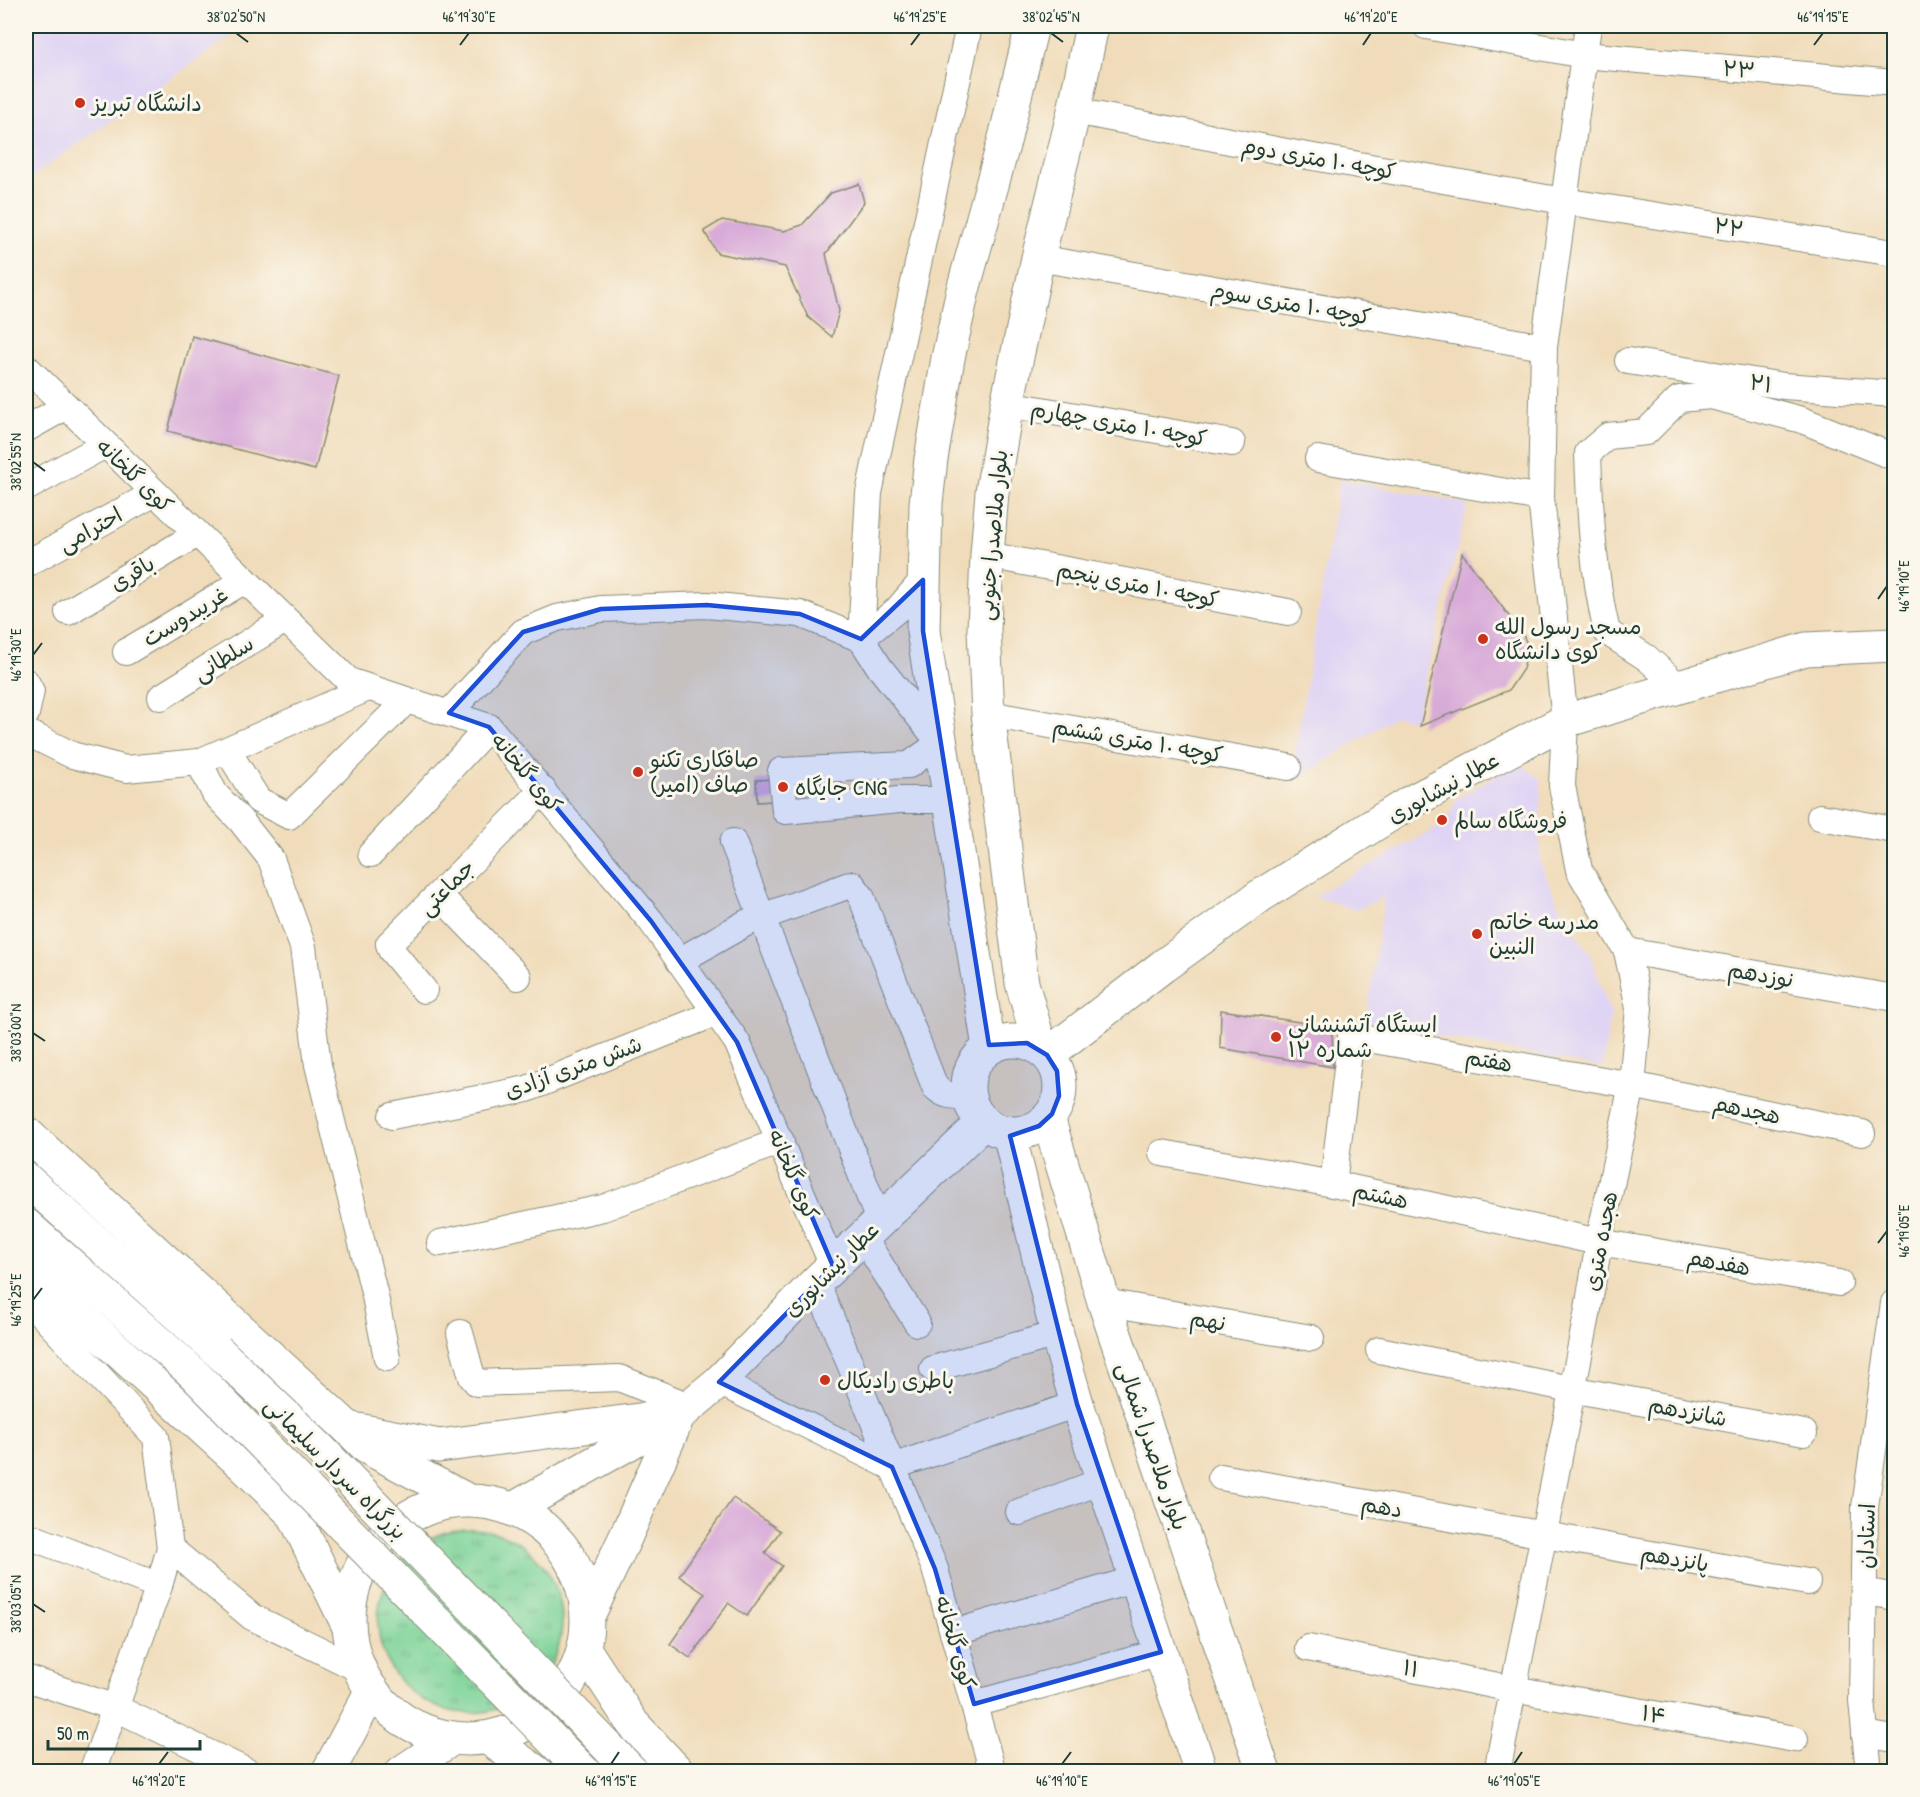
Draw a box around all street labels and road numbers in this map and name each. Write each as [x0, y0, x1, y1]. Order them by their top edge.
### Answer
street label: ۲۳ [1721, 53, 1757, 85]
street label: کوچه ۱۰ متری دوم [1239, 130, 1399, 189]
street label: ۲۲ [1712, 210, 1746, 244]
street label: کوچه ۱۰ متری سوم [1208, 274, 1373, 335]
street label: ۲۱ [1747, 366, 1775, 400]
street label: کوچه ۱۰ متری چهارم [1028, 393, 1210, 455]
street label: کوی گلخانه [90, 431, 180, 519]
street label: بلوار ملاصدرا جنوبی [970, 448, 1014, 622]
street label: احترامی [53, 499, 127, 559]
street label: باقری [104, 548, 160, 598]
street label: کوچه ۱۰ متری پنجم [1054, 554, 1222, 616]
street label: غریبدوست [137, 579, 233, 653]
street label: سلطانی [187, 628, 259, 688]
street label: کوچه ۱۰ متری ششم [1050, 710, 1225, 772]
street label: کوی گلخانه [484, 725, 570, 819]
street label: عطار نیشابوری [1382, 744, 1504, 830]
street label: جماعتی [411, 852, 481, 922]
street label: نوزدهم [1726, 953, 1796, 996]
street label: شش متری آزادی [500, 1028, 646, 1106]
street label: هفتم [1463, 1041, 1515, 1081]
street label: هجدهم [1710, 1087, 1784, 1133]
street label: کوی گلخانه [761, 1124, 827, 1224]
street label: هشتم [1350, 1175, 1411, 1217]
street label: هجده متری [1576, 1188, 1624, 1294]
street label: عطار نیشابوری [777, 1215, 885, 1323]
street label: هفدهم [1685, 1242, 1753, 1284]
street label: نهم [1187, 1302, 1228, 1340]
street label: بلوار ملاصدرا شمالی [1110, 1358, 1196, 1534]
street label: شانزدهم [1646, 1389, 1730, 1435]
street label: بزرگراه سردار سلیمانی [258, 1390, 414, 1546]
street label: دهم [1359, 1488, 1405, 1526]
street label: استادان [1850, 1503, 1882, 1569]
street label: پانزدهم [1638, 1537, 1711, 1581]
street label: کوی گلخانه [928, 1591, 984, 1693]
street label: ۱۱ [1400, 1652, 1422, 1684]
street label: ۱۴ [1639, 1697, 1669, 1731]

